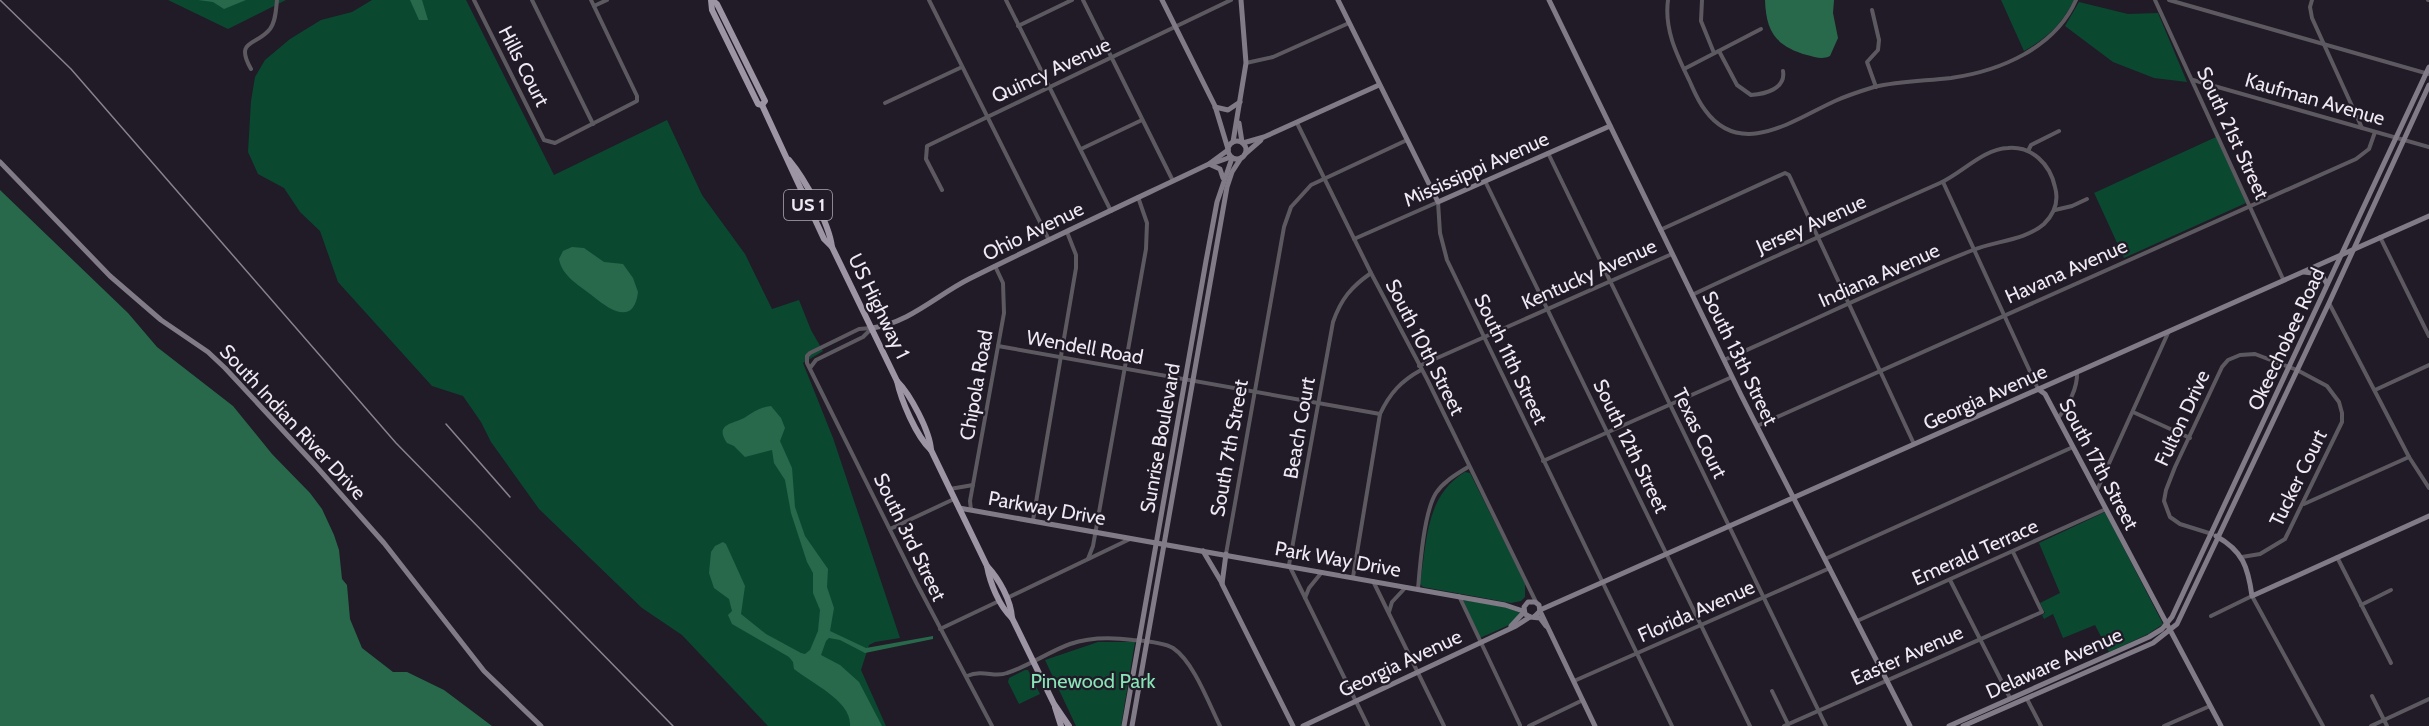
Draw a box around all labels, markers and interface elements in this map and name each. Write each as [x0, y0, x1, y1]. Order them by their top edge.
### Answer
street label: Hills Court [494, 22, 555, 110]
street label: Quincy Avenue [988, 32, 1114, 108]
street label: South 21st Street [2192, 63, 2274, 203]
street label: Kaufman Avenue [2242, 68, 2388, 130]
street label: Mississippi Avenue [1400, 126, 1552, 212]
street label: Jersey Avenue [1751, 189, 1870, 259]
road number: US 1 [784, 190, 832, 220]
street label: Ohio Avenue [979, 196, 1087, 266]
street label: Havana Avenue [2001, 233, 2131, 309]
street label: Kentucky Avenue [1518, 234, 1660, 314]
street label: Indiana Avenue [1815, 238, 1943, 312]
street label: US Highway 1 [843, 249, 915, 363]
street label: Okeechobee Road [2242, 264, 2330, 414]
street label: South 10th Street [1380, 275, 1470, 419]
street label: South 13th Street [1697, 287, 1783, 429]
street label: South 11th Street [1469, 290, 1553, 428]
street label: Wendell Road [1025, 325, 1145, 369]
street label: Chipola Road [954, 328, 998, 442]
street label: South Indian River Drive [215, 339, 371, 505]
street label: Georgia Avenue [1919, 359, 2051, 435]
street label: Sunrise Boulevard [1135, 361, 1185, 515]
street label: Fulton Drive [2149, 366, 2215, 470]
street label: Beach Court [1278, 375, 1320, 481]
street label: South 12th Street [1588, 375, 1674, 517]
street label: South 7th Street [1205, 377, 1253, 518]
street label: Texas Court [1668, 384, 1732, 482]
street label: South 17th Street [2054, 394, 2144, 534]
street label: Tucker Court [2264, 425, 2332, 530]
street label: South 3rd Street [869, 469, 951, 605]
street label: Parkway Drive [986, 486, 1108, 530]
street label: Emerald Terrace [1908, 514, 2042, 590]
street label: Park Way Drive [1273, 536, 1403, 582]
street label: Florida Avenue [1634, 575, 1758, 647]
street label: Easter Avenue [1847, 620, 1967, 690]
street label: Delaware Avenue [1982, 622, 2126, 704]
street label: Georgia Avenue [1335, 624, 1465, 702]
park label: Pinewood Park [1030, 669, 1156, 693]

